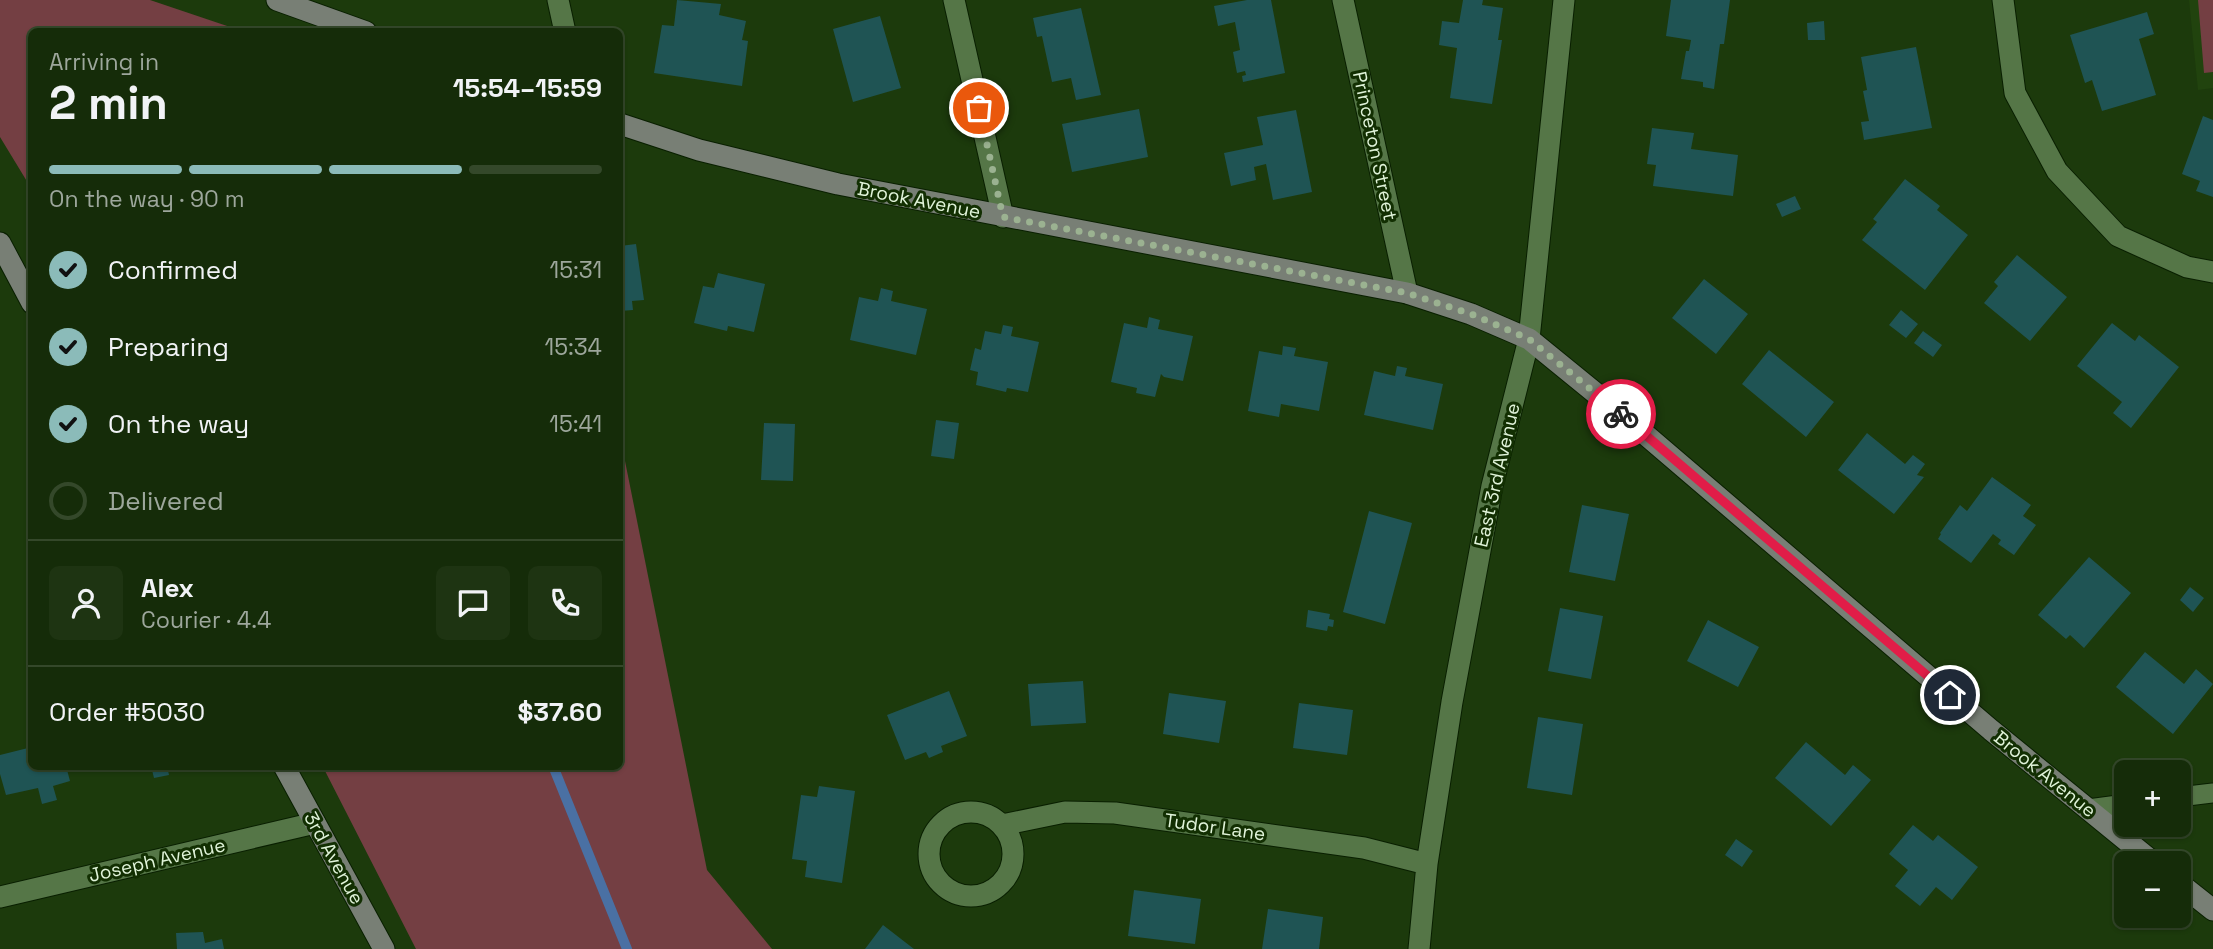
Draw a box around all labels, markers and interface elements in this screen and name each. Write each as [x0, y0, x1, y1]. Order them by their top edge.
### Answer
text: Arriving in [49, 47, 159, 77]
street label: Princeton Street [1347, 69, 1403, 223]
text: 15:54–15:59 [453, 71, 602, 105]
text: 2 min [49, 74, 168, 132]
pin [949, 78, 1009, 138]
icon: bag [960, 89, 998, 127]
street label: Brook Avenue [855, 176, 983, 224]
text: On the way · 90 m [49, 184, 244, 214]
icon: check [49, 251, 87, 289]
text: Confirmed [108, 253, 238, 287]
text: 15:31 [550, 255, 602, 285]
icon: check [49, 328, 87, 366]
text: Preparing [108, 330, 229, 364]
text: 15:34 [545, 332, 602, 362]
courier [1586, 379, 1656, 449]
icon: bike [1602, 395, 1640, 433]
street label: East 3rd Avenue [1468, 400, 1526, 550]
icon: check [49, 405, 87, 443]
text: On the way [108, 407, 249, 441]
text: 15:41 [549, 409, 602, 439]
text: Delivered [108, 484, 224, 518]
button: person [49, 566, 123, 640]
button: chat [436, 566, 510, 640]
button: phone [528, 566, 602, 640]
text: Alex [141, 571, 194, 605]
text: Courier · 4.4 [141, 605, 271, 635]
pin [1920, 665, 1980, 725]
icon: home [1931, 676, 1969, 714]
text: Order #5030 [49, 695, 205, 729]
text: $37.60 [517, 695, 602, 729]
street label: Brook Avenue [1989, 725, 2101, 823]
map controls [2114, 760, 2191, 928]
button: + [2114, 760, 2191, 837]
street label: 3rd Avenue [298, 807, 370, 909]
street label: Tudor Lane [1163, 808, 1267, 846]
street label: Joseph Avenue [86, 832, 228, 888]
button: − [2114, 851, 2191, 928]

